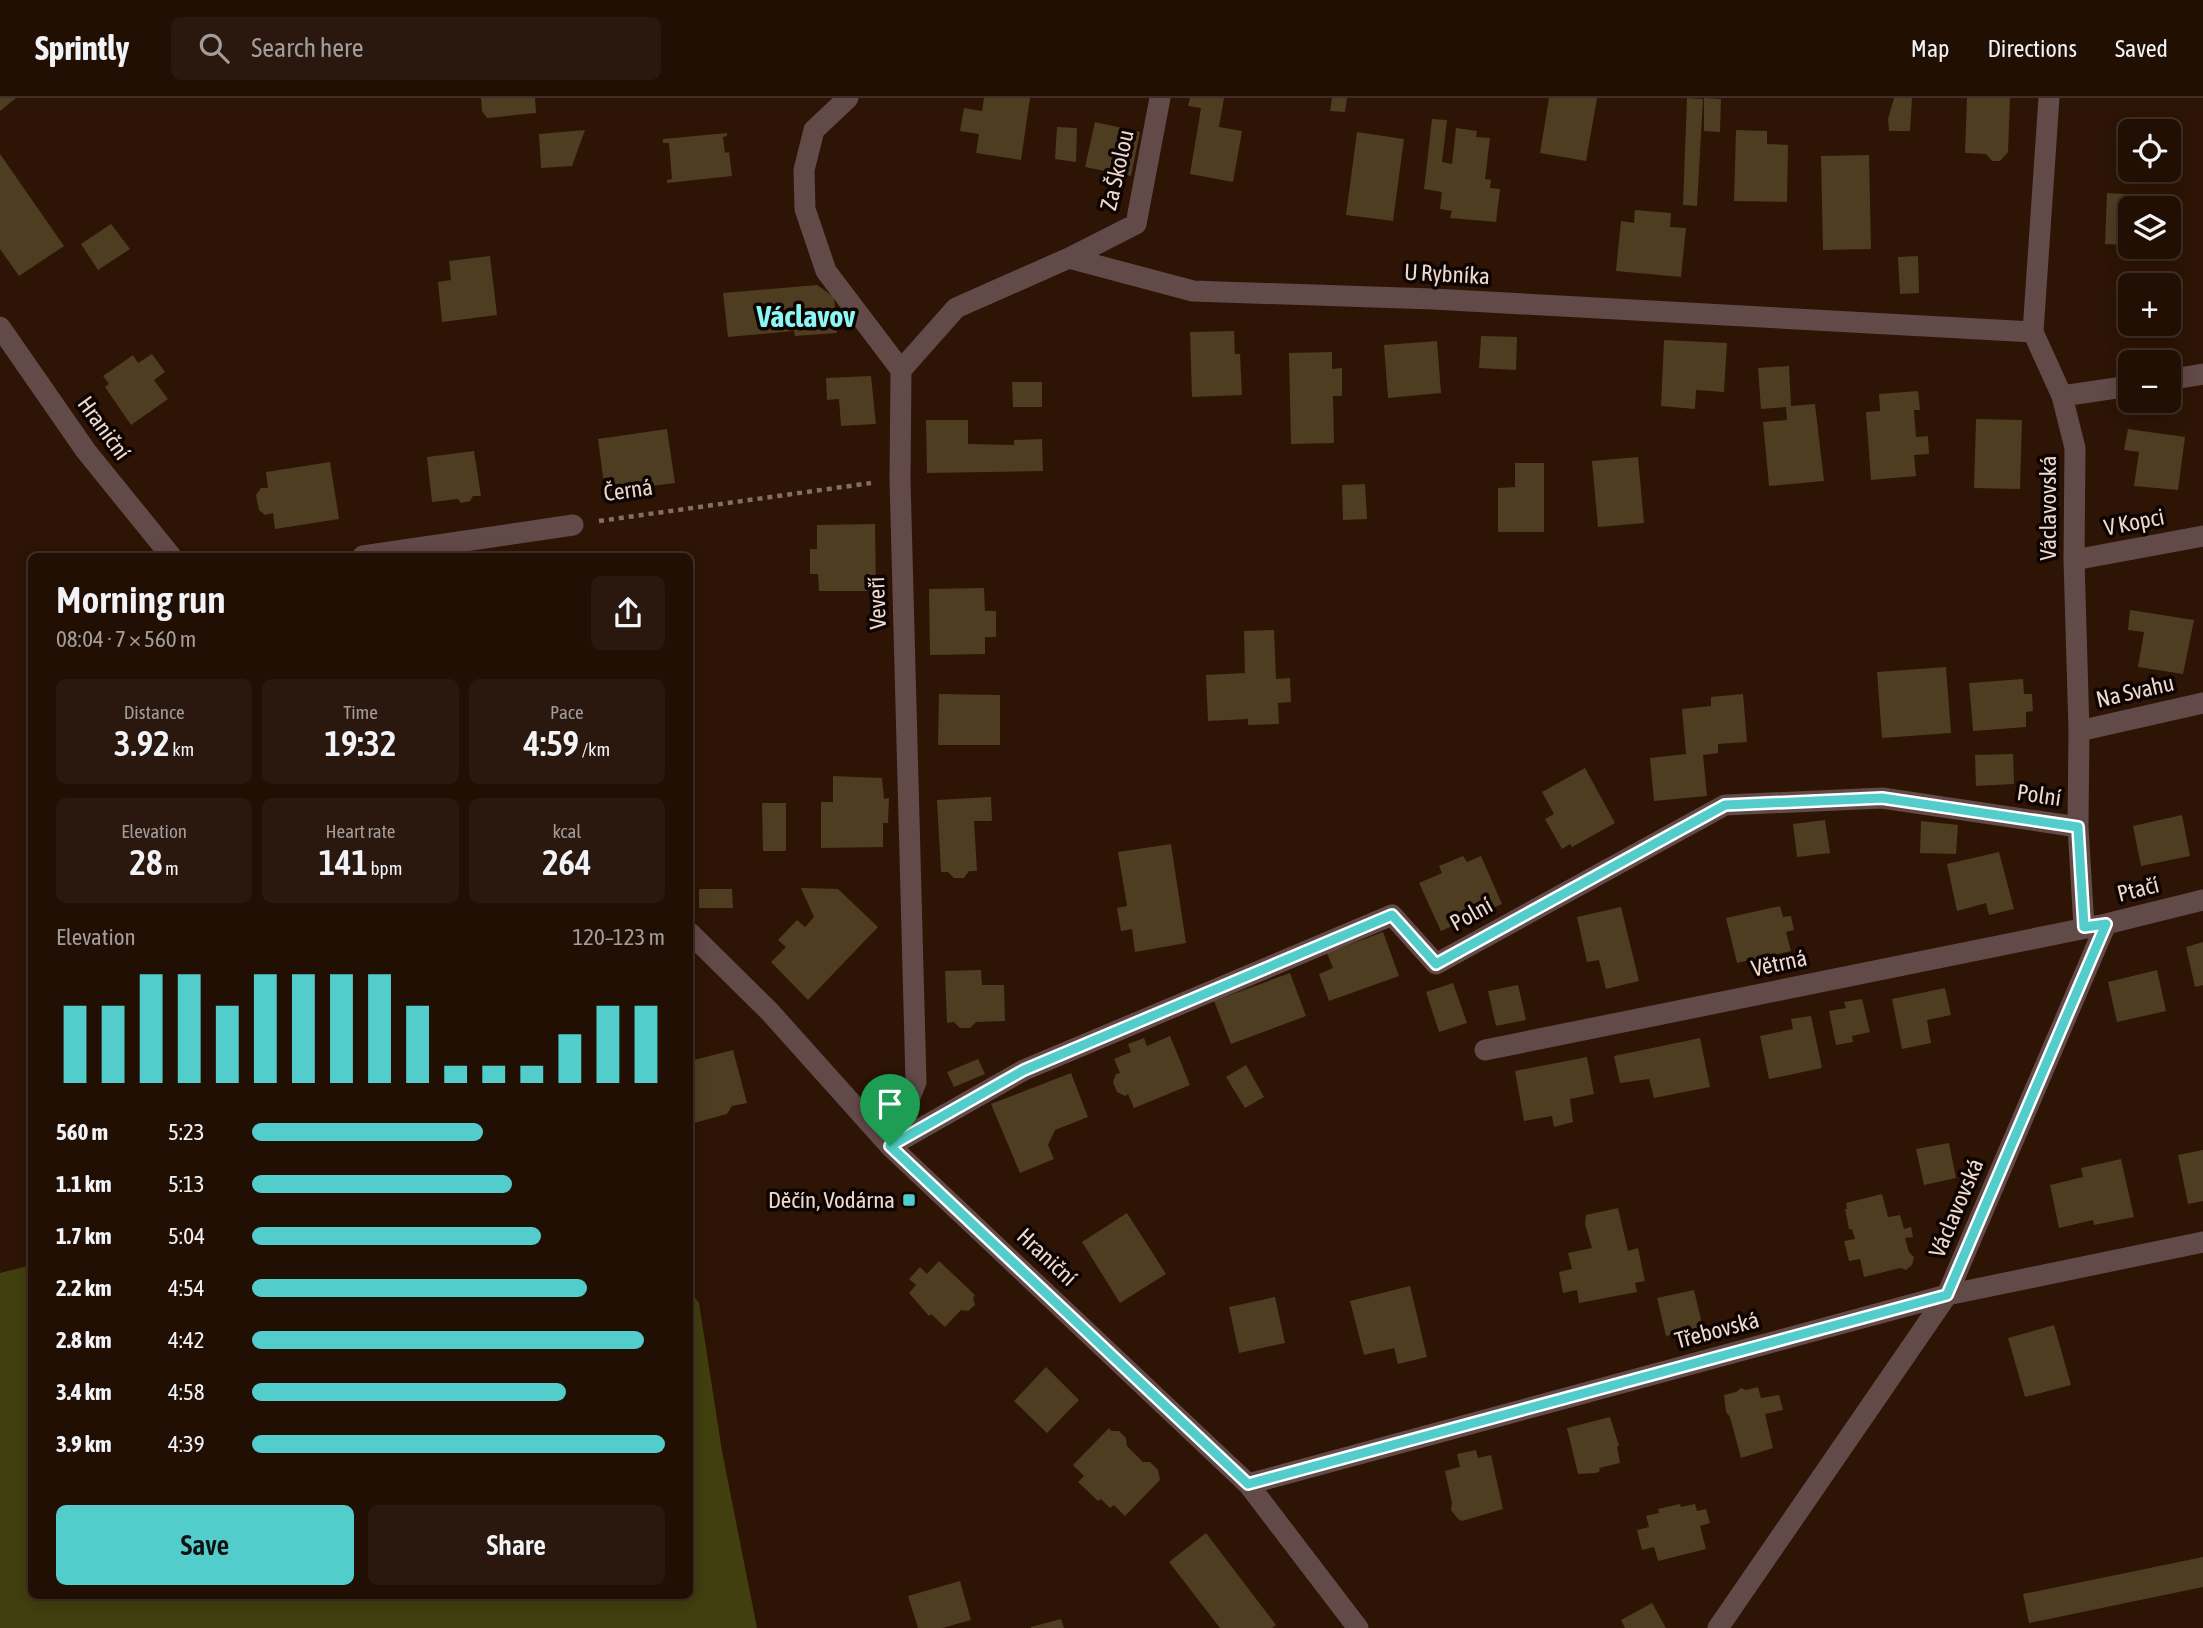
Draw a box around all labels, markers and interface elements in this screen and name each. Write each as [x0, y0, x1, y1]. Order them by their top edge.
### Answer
search box [171, 17, 661, 80]
text: Sprintly [35, 29, 129, 67]
icon: search [195, 29, 233, 67]
text: Search here [251, 33, 364, 63]
text: Map [1911, 35, 1949, 62]
text: Directions [1987, 35, 2077, 62]
text: Saved [2115, 35, 2168, 62]
map controls [2118, 119, 2181, 413]
button: locate [2118, 119, 2181, 182]
street label: Za Školou [1095, 127, 1139, 213]
button: layers [2118, 196, 2181, 259]
street label: U Rybníka [1403, 259, 1491, 289]
button: + [2118, 273, 2181, 336]
district label: Václavov [756, 299, 856, 333]
button: − [2118, 350, 2181, 413]
street label: Hraniční [72, 391, 136, 465]
street label: Václavovská [2035, 456, 2061, 560]
street label: Černá [602, 474, 654, 506]
street label: V Kopci [2102, 503, 2166, 541]
button: share [591, 576, 665, 650]
street label: Veveří [863, 576, 891, 630]
text: Morning run [56, 578, 226, 621]
text: 08:04 · 7 × 560 m [56, 626, 196, 652]
street label: Na Svahu [2094, 669, 2176, 713]
text: Distance [124, 701, 185, 723]
text: Time [343, 701, 378, 723]
text: Pace [550, 701, 584, 723]
text: 3.92 [114, 723, 170, 763]
text: 19:32 [324, 723, 397, 763]
text: 4:59 [523, 723, 579, 763]
text: km [170, 738, 194, 760]
text: /km [579, 738, 610, 760]
street label: Polní [2015, 779, 2063, 811]
text: Elevation [121, 820, 187, 842]
text: Heart rate [326, 820, 395, 842]
text: kcal [552, 820, 581, 842]
text: 28 [130, 842, 162, 882]
text: 141 [319, 842, 368, 882]
text: 264 [542, 842, 592, 882]
text: m [162, 857, 179, 879]
text: bpm [368, 857, 402, 879]
street label: Ptačí [2114, 871, 2162, 907]
street label: Polní [1445, 892, 1497, 936]
text: Elevation [56, 924, 136, 950]
text: 120–123 m [572, 924, 665, 950]
street label: Větrná [1749, 944, 1809, 982]
pin [860, 1074, 920, 1146]
icon: arrive [871, 1085, 909, 1123]
text: 560 m [56, 1119, 108, 1145]
text: 5:23 [168, 1119, 205, 1145]
street label: Václavovská [1924, 1155, 1988, 1261]
text: 1.1 km [56, 1171, 112, 1197]
text: 5:13 [168, 1171, 205, 1197]
place label: Děčín, Vodárna [768, 1187, 895, 1213]
marker: Děčín, Vodárna [901, 1192, 917, 1208]
text: 1.7 km [56, 1223, 112, 1249]
text: 5:04 [168, 1223, 205, 1249]
street label: Hraniční [1012, 1223, 1082, 1291]
text: 2.2 km [56, 1275, 112, 1301]
text: 4:54 [168, 1275, 205, 1301]
street label: Třebovská [1672, 1306, 1762, 1354]
text: 2.8 km [56, 1327, 112, 1353]
text: 4:42 [168, 1327, 205, 1353]
text: 3.4 km [56, 1379, 112, 1405]
text: 4:58 [168, 1379, 205, 1405]
text: 3.9 km [56, 1431, 112, 1457]
text: 4:39 [168, 1431, 205, 1457]
button: Save [56, 1505, 354, 1585]
button: Share [368, 1505, 665, 1585]

